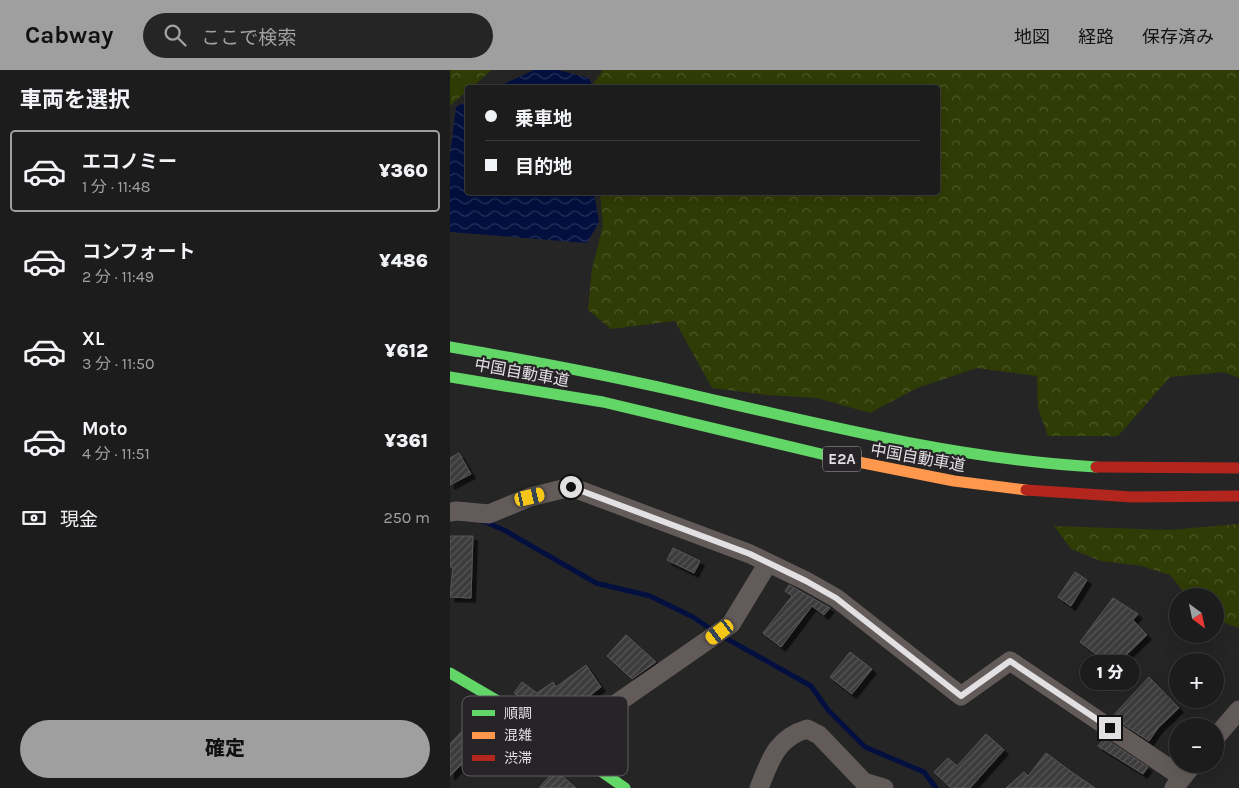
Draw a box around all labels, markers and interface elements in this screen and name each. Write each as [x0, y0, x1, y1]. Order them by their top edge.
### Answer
search box [143, 13, 493, 58]
text: Cabway [25, 21, 113, 49]
icon: search [161, 21, 189, 49]
text: 地図 [1014, 26, 1050, 48]
text: 経路 [1078, 26, 1114, 48]
text: 保存済み [1142, 26, 1214, 48]
text: ここで検索 [201, 27, 296, 49]
text: 車両を選択 [20, 87, 130, 113]
text: 乗車地 [515, 108, 572, 130]
icon: car [22, 149, 67, 194]
text: エコノミー [82, 151, 177, 173]
text: 目的地 [515, 156, 572, 178]
text: ¥360 [379, 160, 428, 182]
text: 1 分 · 11:48 [82, 177, 151, 196]
icon: car [22, 239, 67, 284]
text: コンフォート [82, 241, 195, 263]
text: ¥486 [379, 250, 428, 272]
text: 2 分 · 11:49 [82, 267, 154, 286]
text: XL [82, 328, 104, 350]
icon: car [22, 329, 67, 374]
text: ¥612 [385, 340, 428, 362]
text: 3 分 · 11:50 [82, 354, 155, 373]
street label: 中国自動車道 [473, 355, 571, 390]
text: Moto [82, 418, 128, 440]
icon: car [22, 419, 67, 464]
text: ¥361 [384, 430, 428, 452]
street label: 中国自動車道 [869, 440, 967, 475]
text: 4 分 · 11:51 [82, 444, 150, 463]
road number: E2A [823, 446, 861, 472]
route start [560, 476, 582, 498]
car [513, 486, 546, 508]
icon: cash [20, 504, 48, 532]
text: 250 m [383, 508, 430, 527]
text: 現金 [60, 509, 98, 531]
north arrow [1169, 588, 1224, 642]
map controls [1169, 588, 1224, 773]
car [703, 617, 736, 647]
button: + [1169, 653, 1224, 708]
callout: 1 分 [1080, 656, 1140, 690]
text: 1 分 [1097, 663, 1123, 682]
legend [462, 696, 628, 776]
text: 順調 [504, 705, 532, 722]
route end [1099, 717, 1121, 739]
button: − [1169, 718, 1224, 773]
button: 確定 [20, 720, 430, 778]
text: 混雑 [504, 727, 532, 744]
text: 渋滞 [504, 750, 532, 767]

